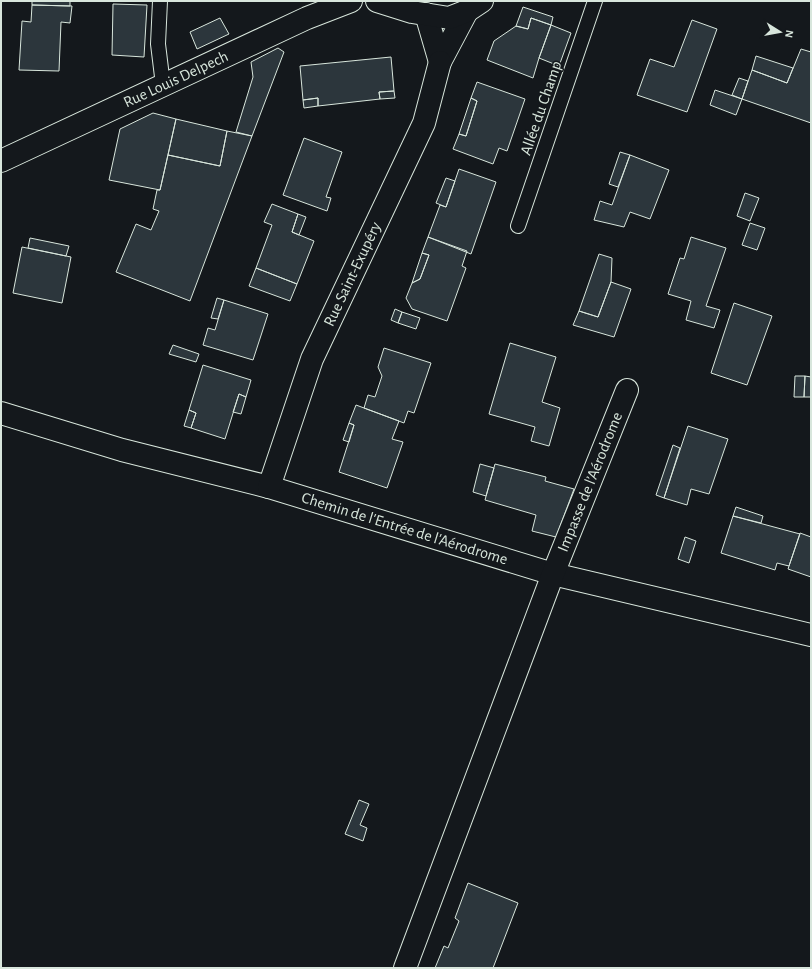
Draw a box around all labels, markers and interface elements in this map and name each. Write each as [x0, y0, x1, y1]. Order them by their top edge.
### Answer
north arrow [760, 12, 800, 52]
text: N [783, 29, 795, 39]
street label: Rue Louis Delpech [121, 48, 231, 111]
street label: Allée du Champ [517, 59, 565, 157]
street label: Rue Saint-Exupéry [321, 219, 385, 329]
street label: Impasse de l’Aérodrome [555, 410, 625, 554]
street label: Chemin de l'Entrée de l'Aérodrome [300, 489, 510, 568]

